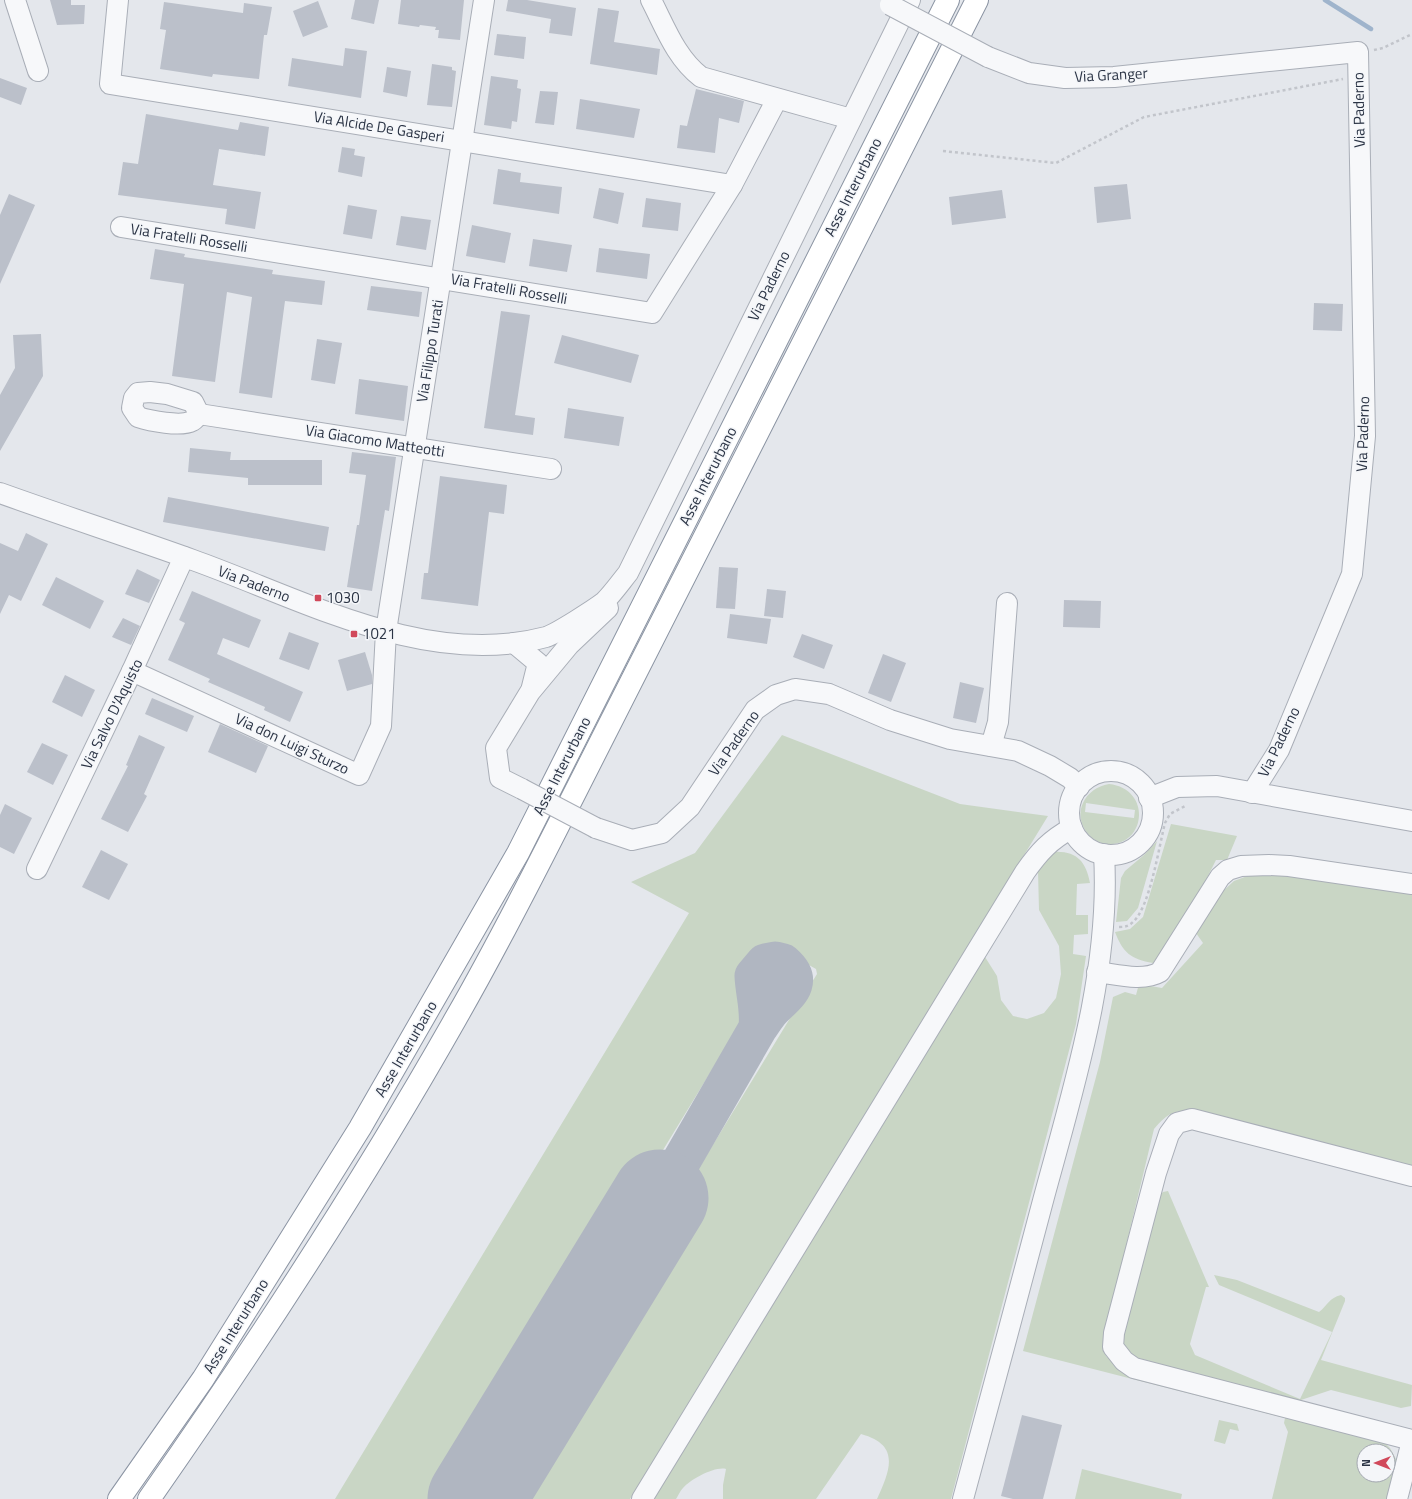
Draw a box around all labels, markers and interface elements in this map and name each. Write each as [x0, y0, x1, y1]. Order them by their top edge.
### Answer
street label: Via Granger [1074, 61, 1148, 88]
street label: Via Paderno [1346, 72, 1371, 148]
street label: Via Alcide De Gasperi [312, 105, 446, 148]
street label: Asse Interurbano [818, 133, 887, 240]
street label: Via Fratelli Rosselli [129, 217, 249, 258]
street label: Via Paderno [742, 247, 796, 325]
street label: Via Fratelli Rosselli [449, 267, 569, 310]
street label: Via Filippo Turati [410, 298, 449, 404]
street label: Via Paderno [1350, 396, 1375, 472]
street label: Via Giacomo Matteotti [304, 418, 446, 463]
street label: Asse Interurbano [673, 422, 742, 529]
street label: Via Paderno [215, 559, 294, 608]
place label: 1030 [326, 586, 360, 609]
marker: 1030 [313, 593, 323, 603]
place label: 1021 [362, 622, 396, 645]
marker: 1021 [349, 629, 359, 639]
street label: Via Salvo D'Aquisto [75, 654, 148, 773]
street label: Via Paderno [1252, 703, 1306, 781]
street label: Via Paderno [702, 705, 765, 780]
street label: Via don Luigi Sturzo [231, 707, 353, 780]
street label: Asse Interurbano [527, 712, 596, 819]
street label: Asse Interurbano [369, 996, 443, 1101]
street label: Asse Interurbano [197, 1274, 274, 1378]
north arrow [1356, 1443, 1396, 1483]
text: N [1358, 1459, 1374, 1467]

